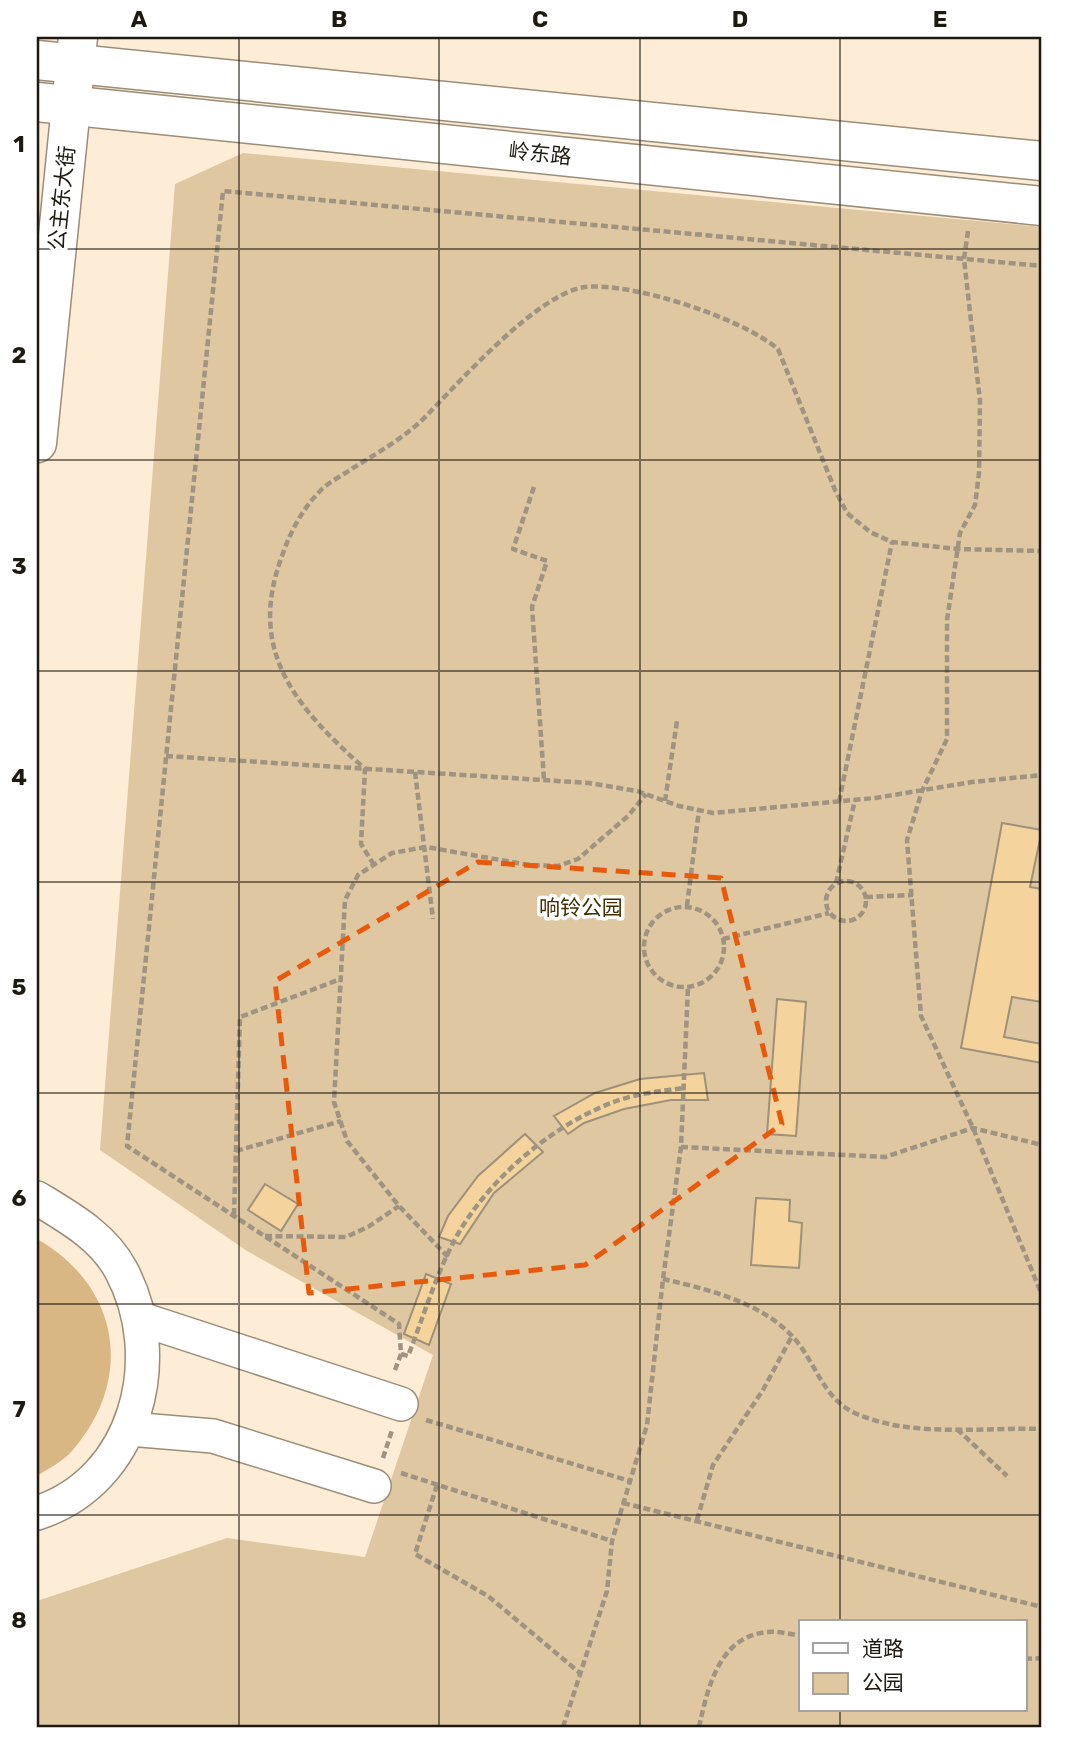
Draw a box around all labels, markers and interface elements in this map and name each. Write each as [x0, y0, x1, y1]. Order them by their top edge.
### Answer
text: A [131, 5, 148, 33]
text: B [331, 5, 347, 33]
text: C [532, 5, 548, 33]
text: D [732, 5, 748, 33]
text: E [933, 5, 947, 33]
text: 1 [13, 130, 25, 158]
street label: 岭东路 [507, 138, 573, 169]
street label: 公主东大街 [44, 144, 79, 251]
text: 2 [12, 341, 26, 369]
text: 3 [11, 552, 27, 580]
text: 4 [11, 763, 27, 791]
park label: 响铃公园 [539, 895, 623, 920]
text: 5 [12, 973, 27, 1001]
text: 6 [12, 1184, 27, 1212]
text: 7 [12, 1395, 26, 1423]
text: 8 [11, 1606, 27, 1634]
legend [799, 1620, 1026, 1712]
text: 道路 [862, 1636, 904, 1661]
text: 公园 [862, 1670, 904, 1695]

